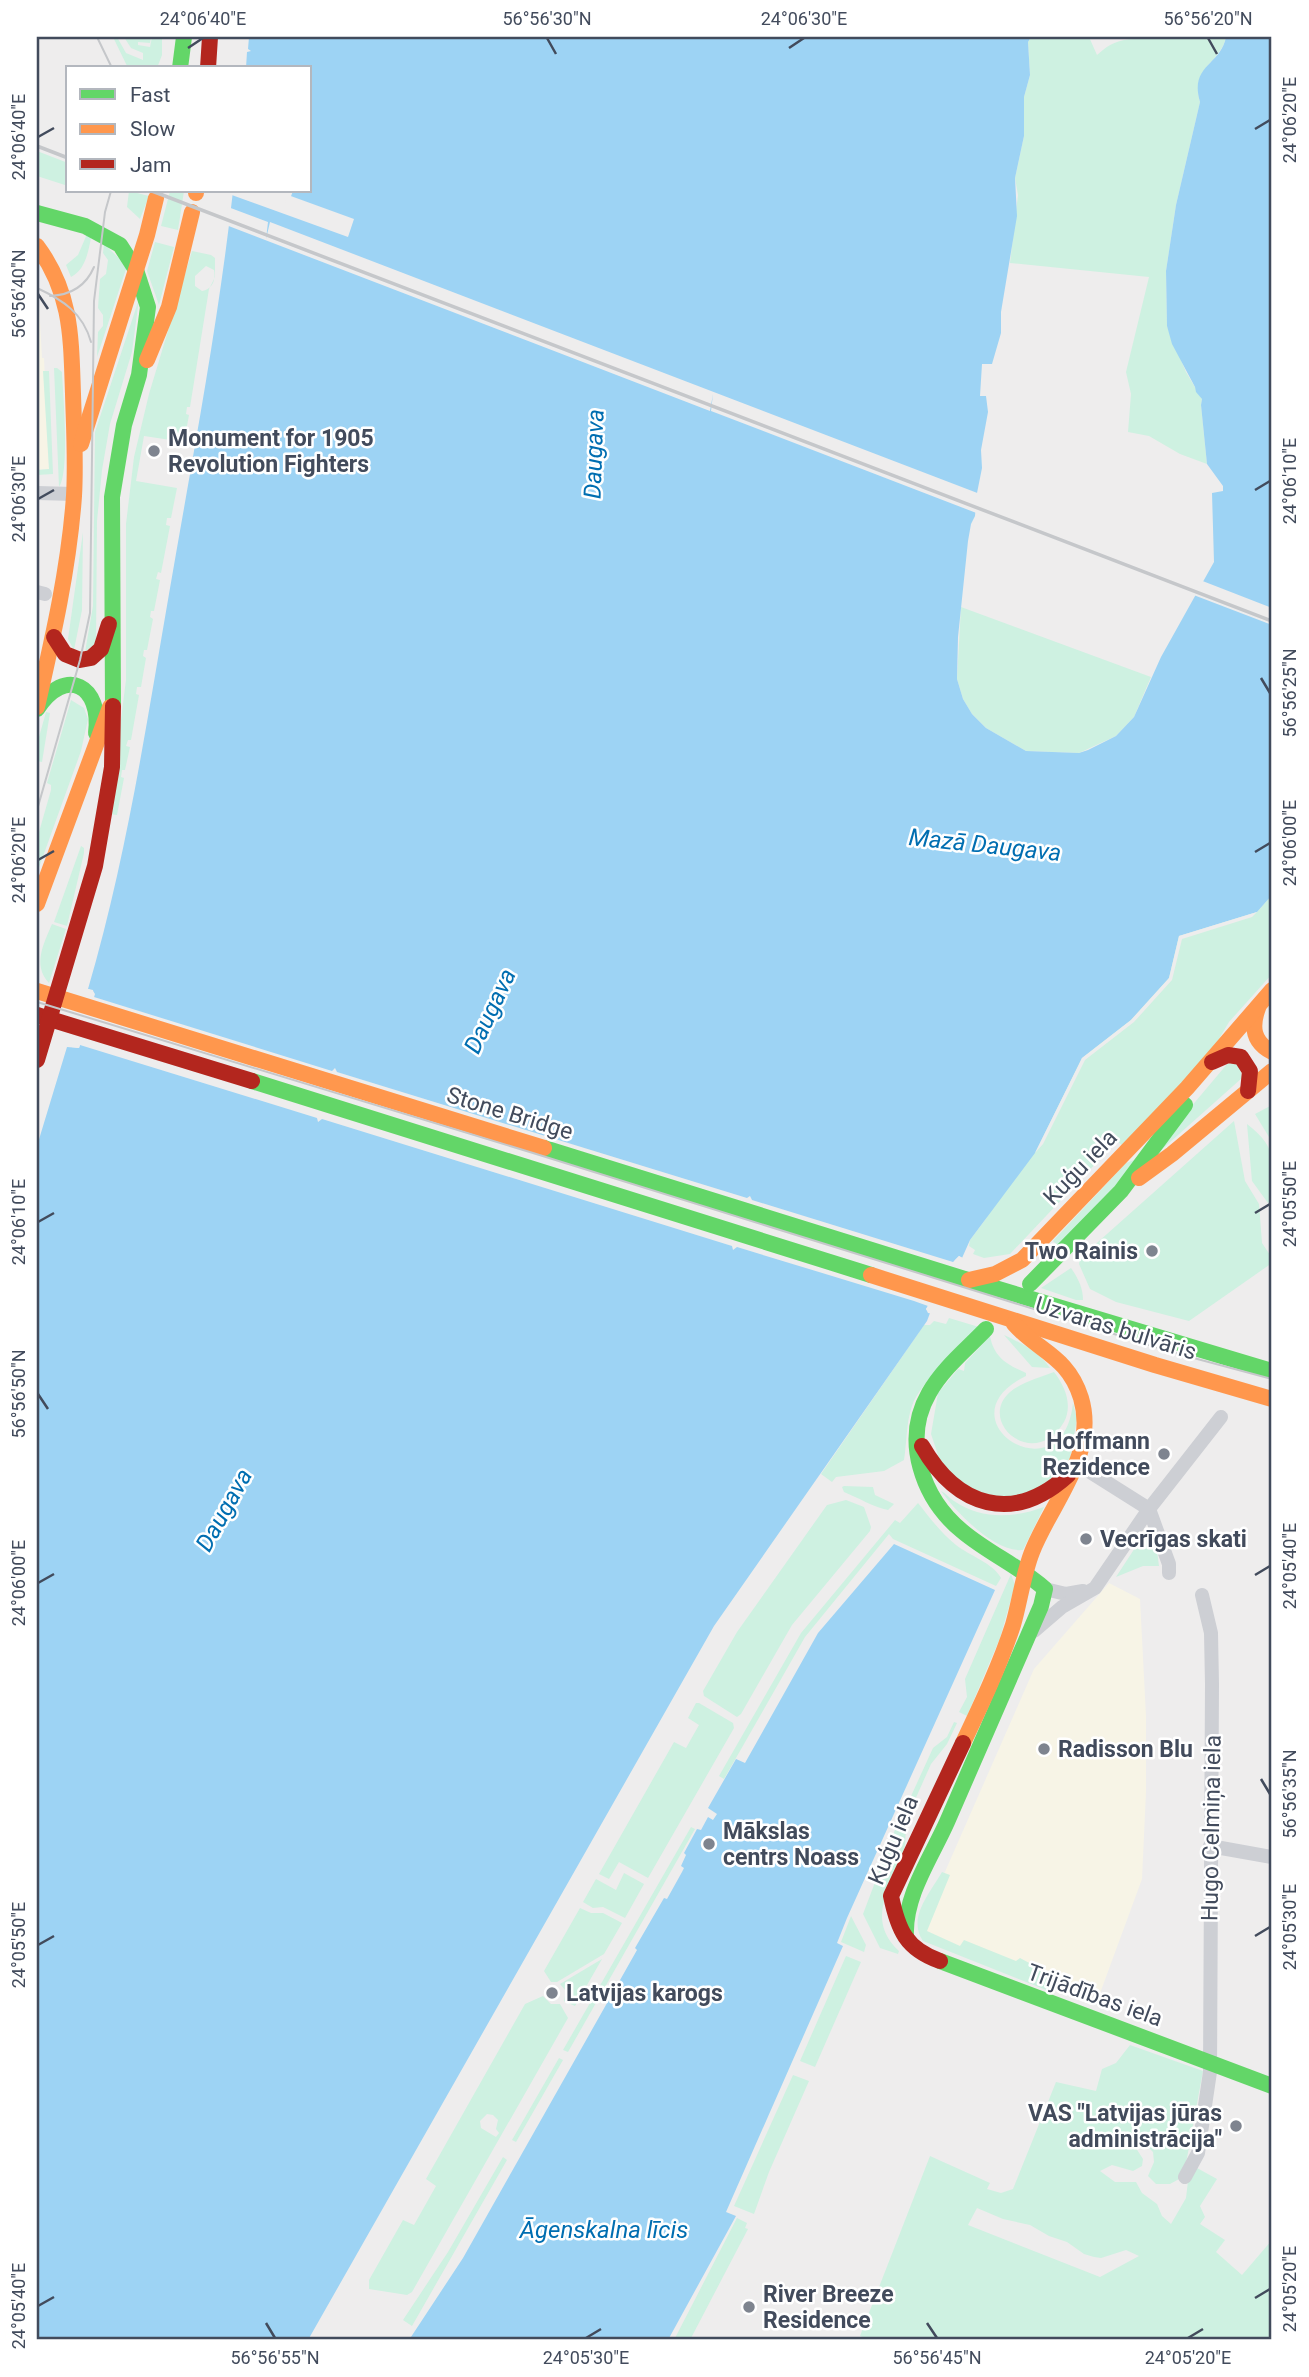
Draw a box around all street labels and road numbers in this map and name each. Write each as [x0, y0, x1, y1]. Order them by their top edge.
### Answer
street label: Stone Bridge [444, 1081, 576, 1145]
street label: Kuģu iela [1038, 1124, 1123, 1211]
street label: Uzvaras bulvāris [1032, 1291, 1200, 1366]
street label: Hugo Celmiņa iela [1196, 1735, 1227, 1921]
street label: Kuģu iela [863, 1792, 924, 1889]
street label: Trijādības iela [1024, 1959, 1166, 2032]

